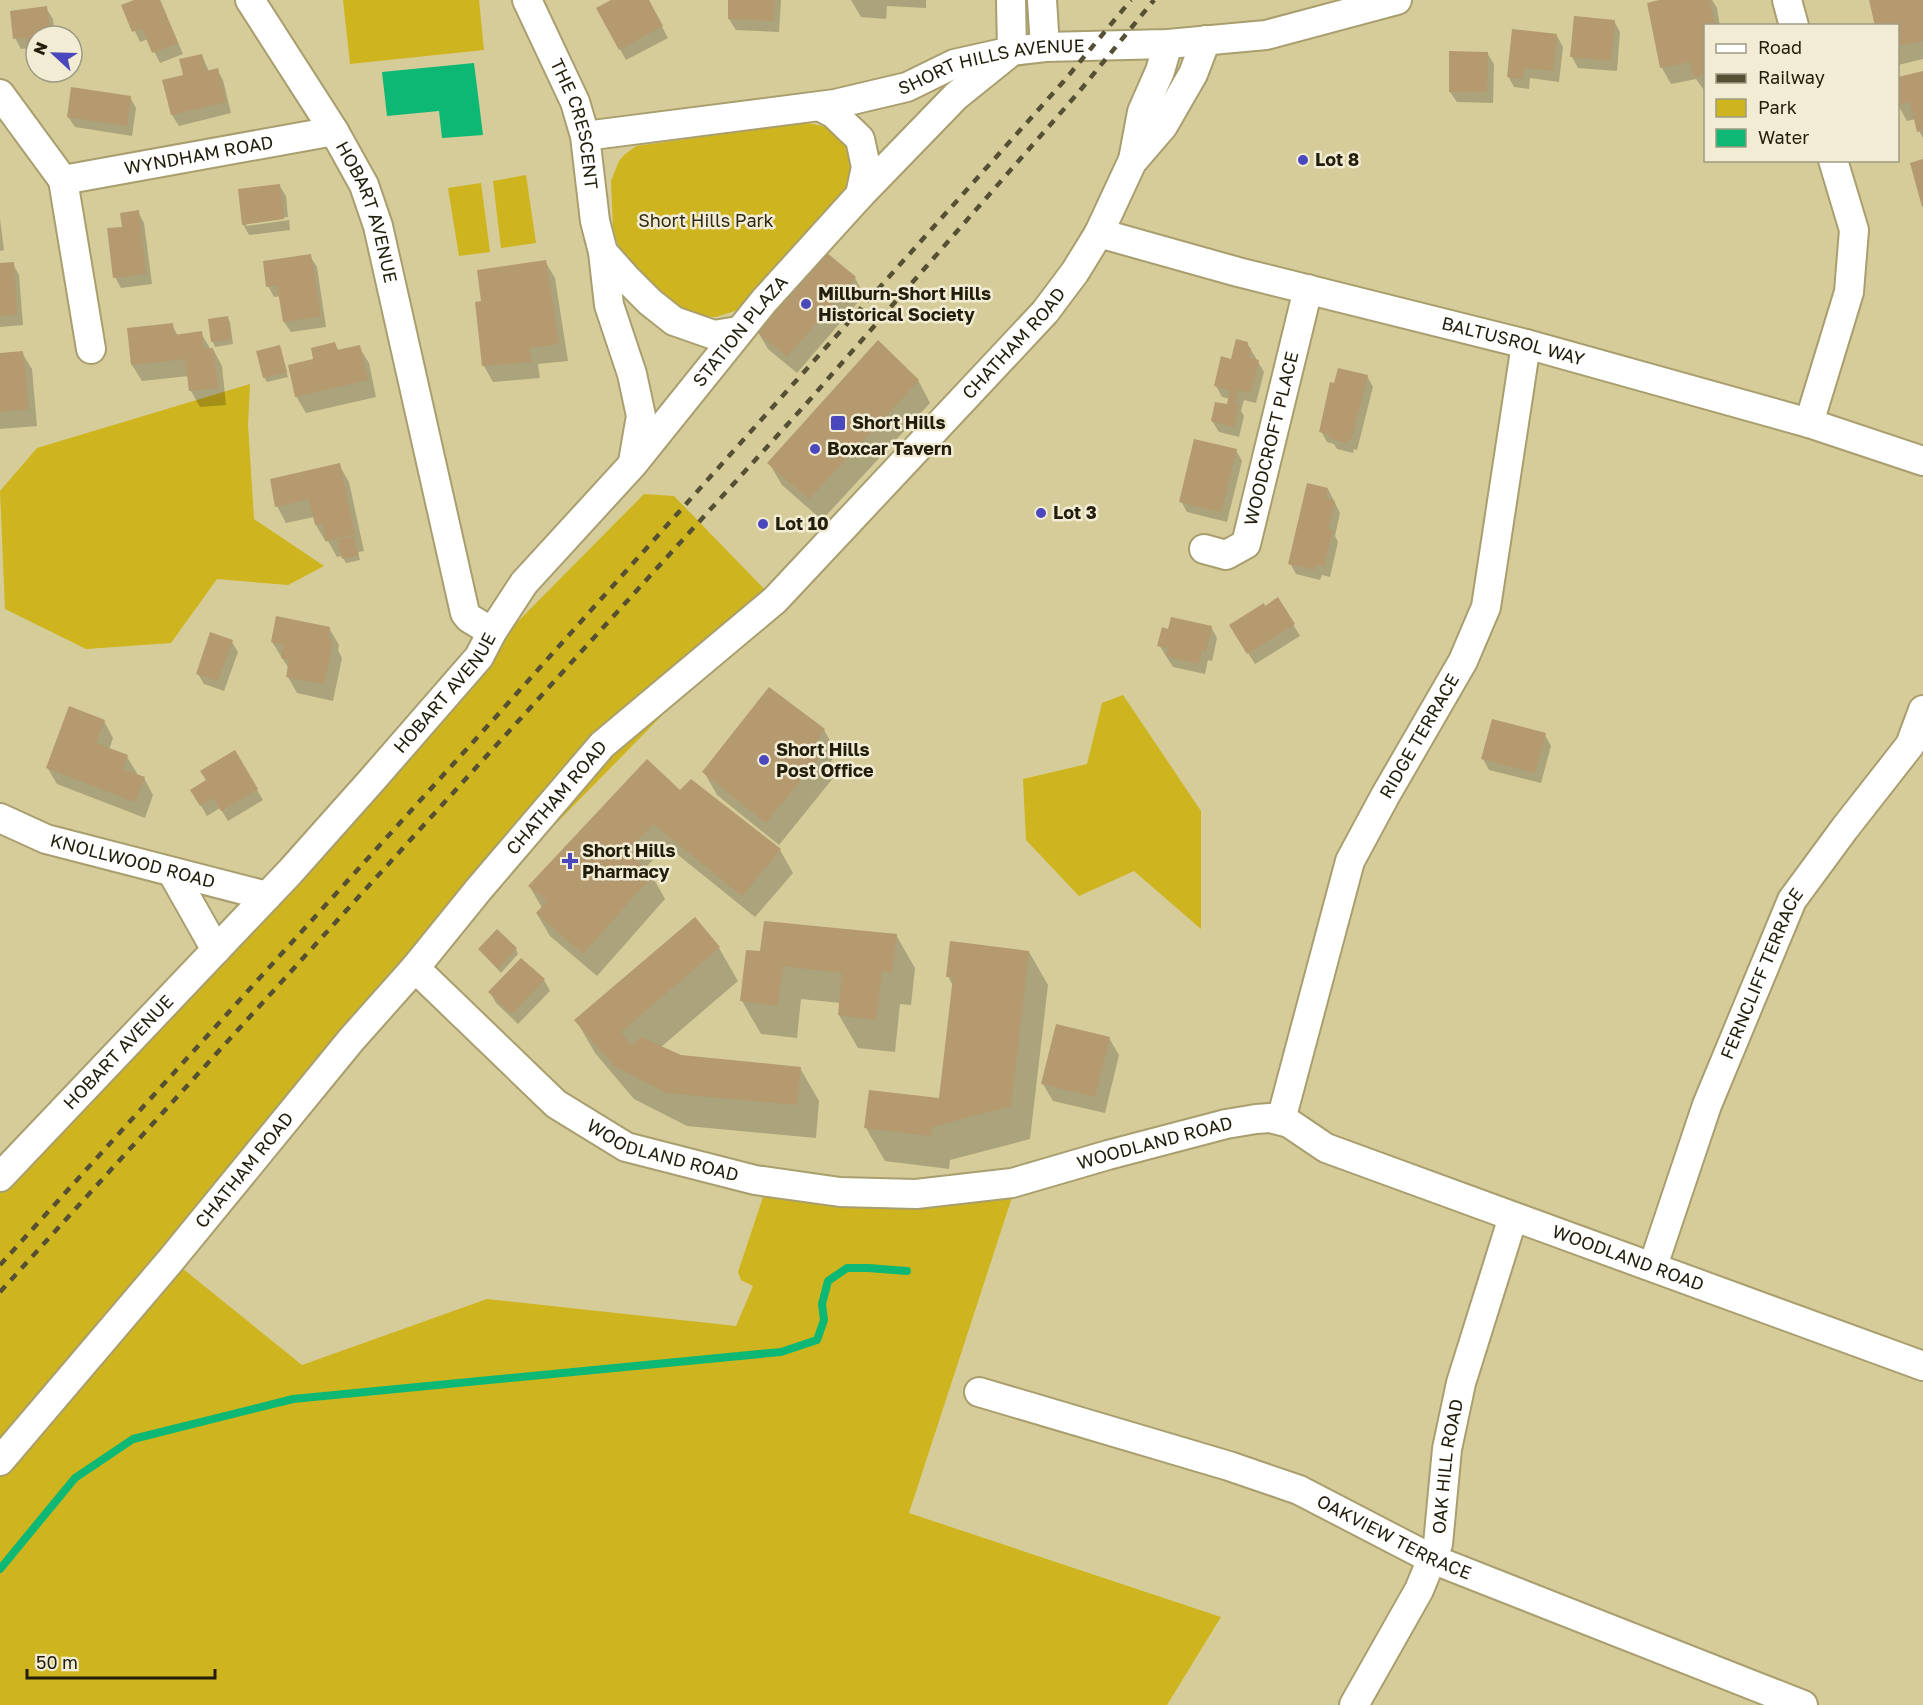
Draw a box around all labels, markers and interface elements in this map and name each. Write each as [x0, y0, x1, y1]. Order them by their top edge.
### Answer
north arrow [24, 24, 84, 84]
legend [1704, 24, 1899, 162]
street label: SHORT HILLS AVENUE [896, 34, 1085, 99]
text: Road [1758, 36, 1802, 58]
text: N [29, 39, 52, 58]
street label: THE CRESCENT [546, 55, 603, 190]
text: Railway [1758, 66, 1825, 88]
text: Park [1758, 96, 1797, 118]
text: Water [1758, 126, 1809, 148]
street label: WYNDHAM ROAD [122, 130, 275, 179]
street label: HOBART AVENUE [332, 137, 402, 285]
place label: Lot 8 [1315, 148, 1359, 170]
marker: Lot 8 [1296, 153, 1310, 167]
park label: Short Hills Park [638, 209, 774, 231]
street label: STATION PLAZA [688, 270, 792, 391]
place label: Millburn-Short Hills Historical Society [818, 282, 991, 325]
street label: CHATHAM ROAD [957, 283, 1070, 403]
marker: Millburn-Short Hills Historical Society [799, 297, 813, 311]
street label: BALTUSROL WAY [1440, 311, 1588, 370]
street label: WOODCROFT PLACE [1239, 349, 1302, 528]
place label: Short Hills [852, 411, 946, 433]
marker: Short Hills [829, 414, 847, 432]
place label: Boxcar Tavern [827, 437, 952, 459]
marker: Boxcar Tavern [808, 442, 822, 456]
place label: Lot 3 [1053, 501, 1097, 523]
marker: Lot 3 [1034, 506, 1048, 520]
place label: Lot 10 [775, 512, 829, 534]
marker: Lot 10 [756, 517, 770, 531]
street label: HOBART AVENUE [389, 629, 500, 757]
street label: RIDGE TERRACE [1374, 669, 1463, 802]
street label: CHATHAM ROAD [501, 736, 611, 859]
place label: Short Hills Post Office [776, 738, 874, 781]
marker: Short Hills Post Office [757, 753, 771, 767]
street label: KNOLLWOOD ROAD [48, 829, 218, 892]
place label: Short Hills Pharmacy [582, 839, 676, 882]
marker: Short Hills Pharmacy [563, 854, 577, 868]
street label: FERNCLIFF TERRACE [1715, 883, 1807, 1062]
street label: HOBART AVENUE [58, 990, 177, 1114]
street label: CHATHAM ROAD [190, 1107, 298, 1232]
street label: WOODLAND ROAD [1074, 1111, 1235, 1173]
street label: WOODLAND ROAD [583, 1114, 741, 1185]
street label: WOODLAND ROAD [1549, 1220, 1707, 1295]
street label: OAK HILL ROAD [1427, 1397, 1467, 1535]
street label: OAKVIEW TERRACE [1313, 1489, 1475, 1583]
scale bar [27, 1642, 214, 1680]
text: 50 m [36, 1651, 78, 1673]

